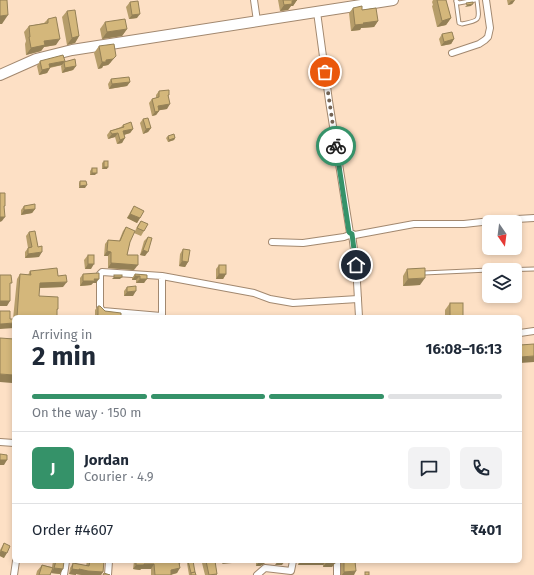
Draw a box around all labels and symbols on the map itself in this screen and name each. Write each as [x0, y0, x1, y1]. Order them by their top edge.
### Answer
pin [308, 55, 342, 89]
courier [316, 126, 356, 166]
north arrow [482, 215, 522, 255]
pin [339, 248, 373, 282]

